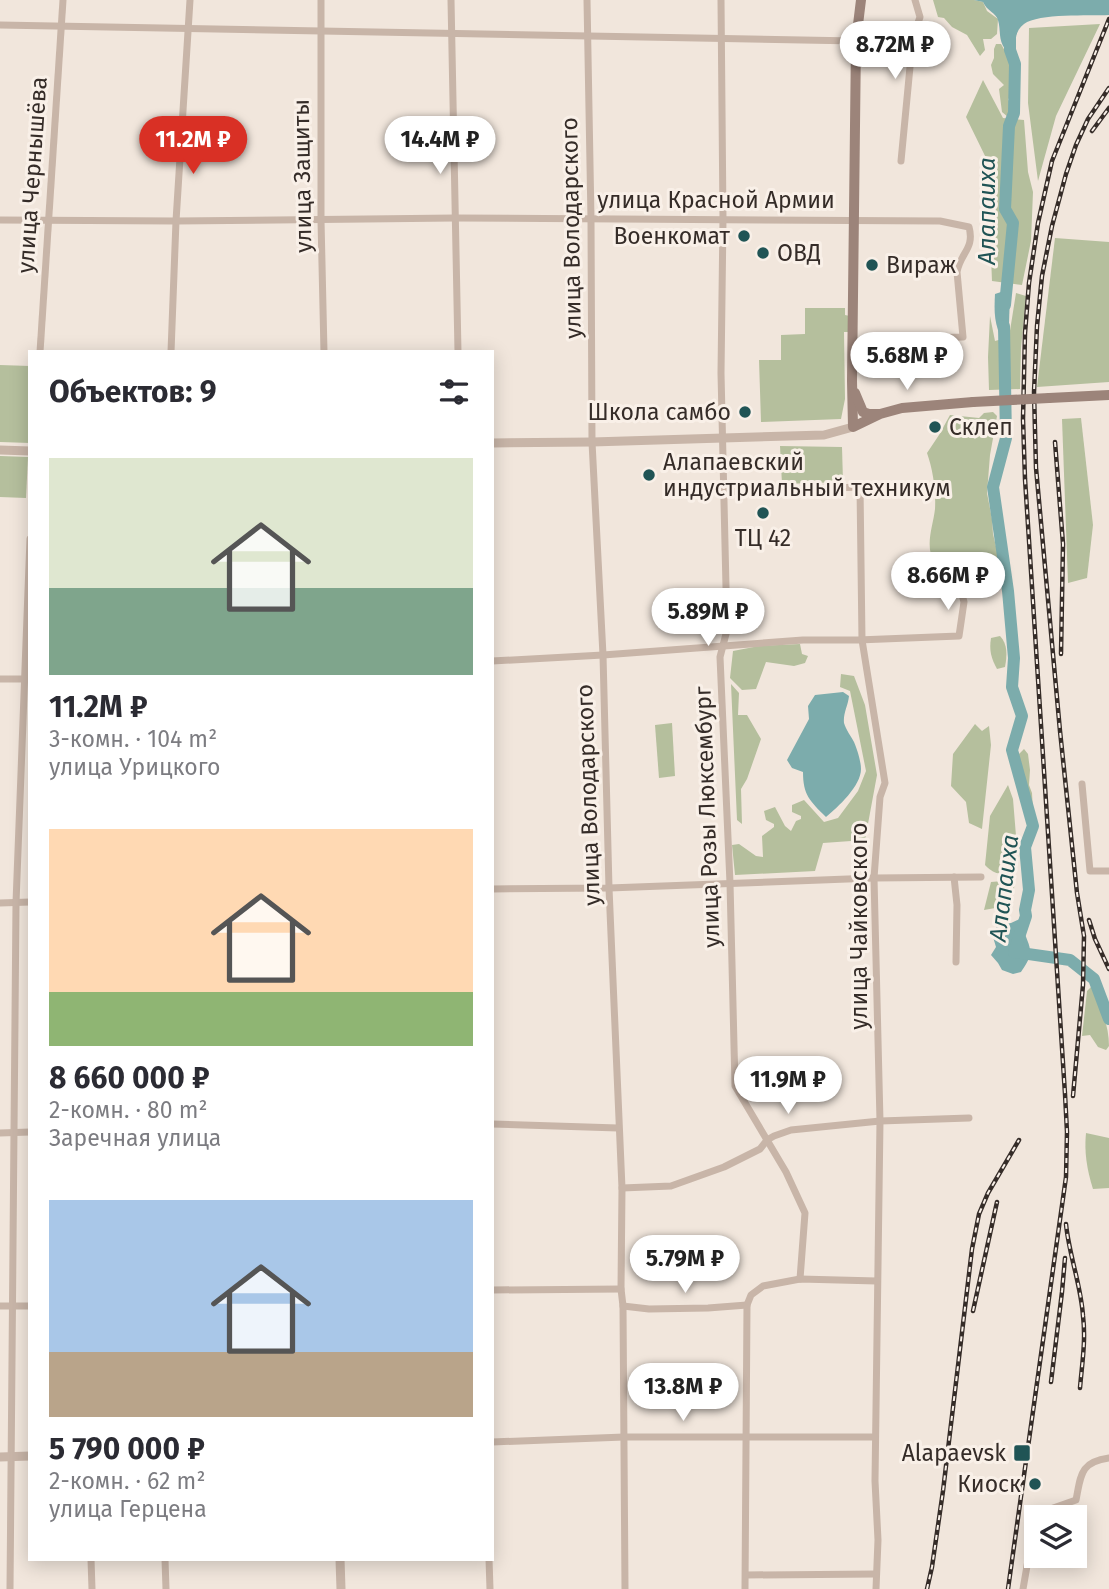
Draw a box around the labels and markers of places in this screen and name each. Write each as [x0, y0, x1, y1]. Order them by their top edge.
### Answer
pin: 8.72M ₽ [830, 22, 960, 81]
pin: 11.2M ₽ [128, 116, 258, 176]
pin: 14.4M ₽ [375, 116, 505, 176]
place label: Военкомат [613, 222, 731, 250]
marker: Военкомат [736, 228, 752, 244]
place label: ОВД [777, 239, 821, 267]
marker: ОВД [755, 245, 771, 261]
place label: Вираж [886, 251, 957, 279]
marker: Вираж [864, 257, 880, 273]
pin: 5.68M ₽ [842, 332, 972, 392]
place label: Школа самбо [587, 398, 731, 426]
marker: Школа самбо [737, 404, 753, 420]
place label: Склеп [949, 413, 1013, 441]
marker: Склеп [927, 419, 943, 435]
place label: Алапаевский индустриальный техникум [663, 448, 951, 502]
marker: Алапаевский индустриальный техникум [641, 467, 657, 483]
marker: ТЦ 42 [755, 505, 771, 521]
place label: ТЦ 42 [735, 524, 791, 552]
pin: 8.66M ₽ [883, 552, 1013, 612]
pin: 5.89M ₽ [643, 588, 773, 648]
pin: 11.9M ₽ [723, 1056, 853, 1116]
pin: 5.79M ₽ [620, 1236, 750, 1295]
pin: 13.8M ₽ [618, 1364, 748, 1423]
place label: Alapaevsk [902, 1439, 1006, 1467]
marker: Alapaevsk [1012, 1443, 1032, 1463]
place label: Киоск [957, 1470, 1021, 1498]
marker: Киоск [1027, 1476, 1043, 1492]

